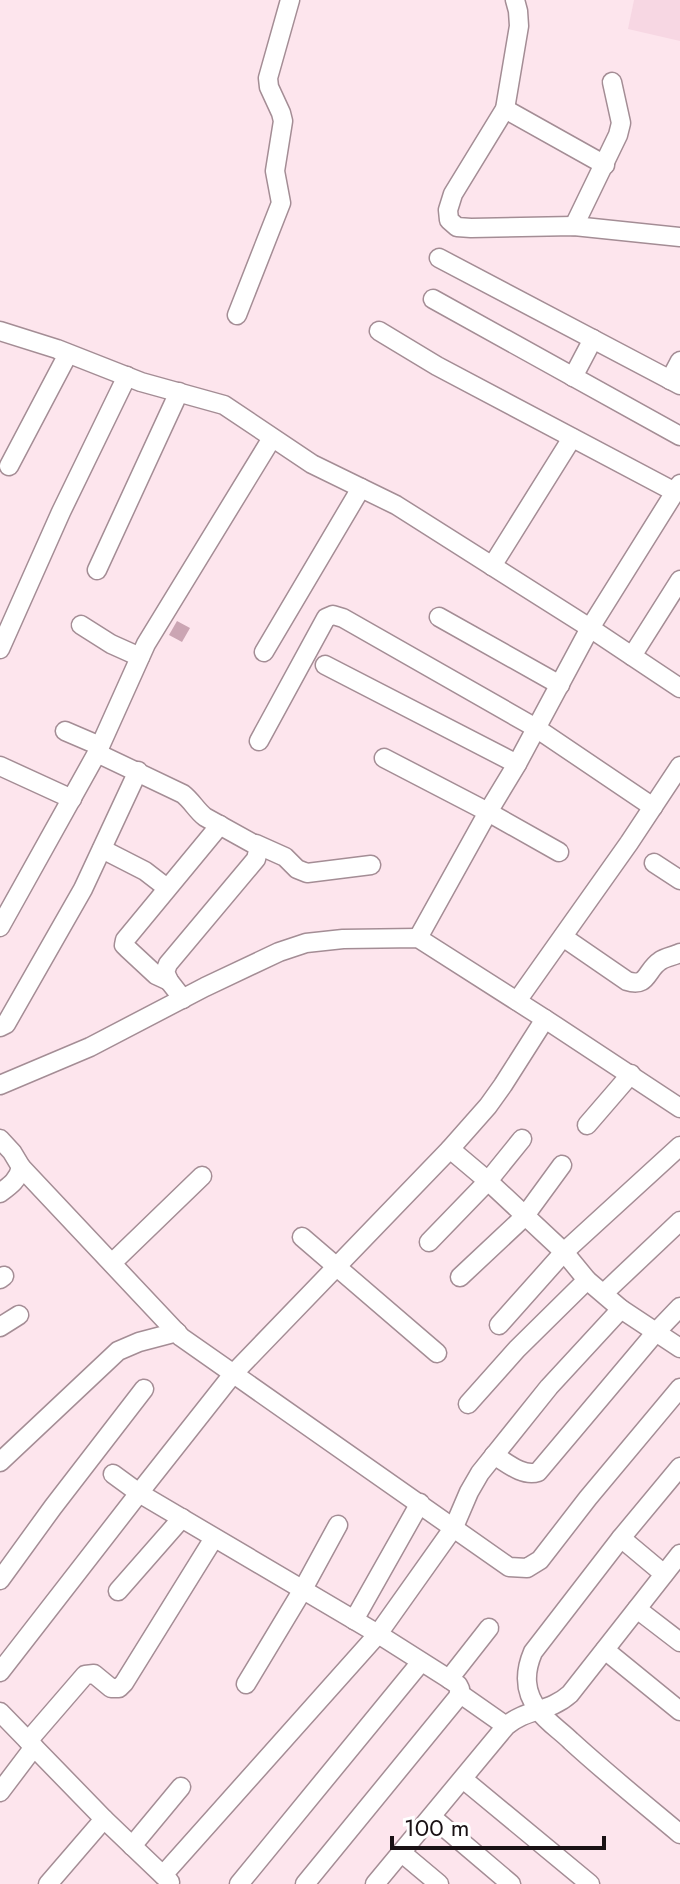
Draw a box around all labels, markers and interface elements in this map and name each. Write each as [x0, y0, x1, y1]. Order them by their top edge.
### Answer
scale bar [392, 1800, 604, 1850]
text: 100 m [404, 1810, 470, 1845]

